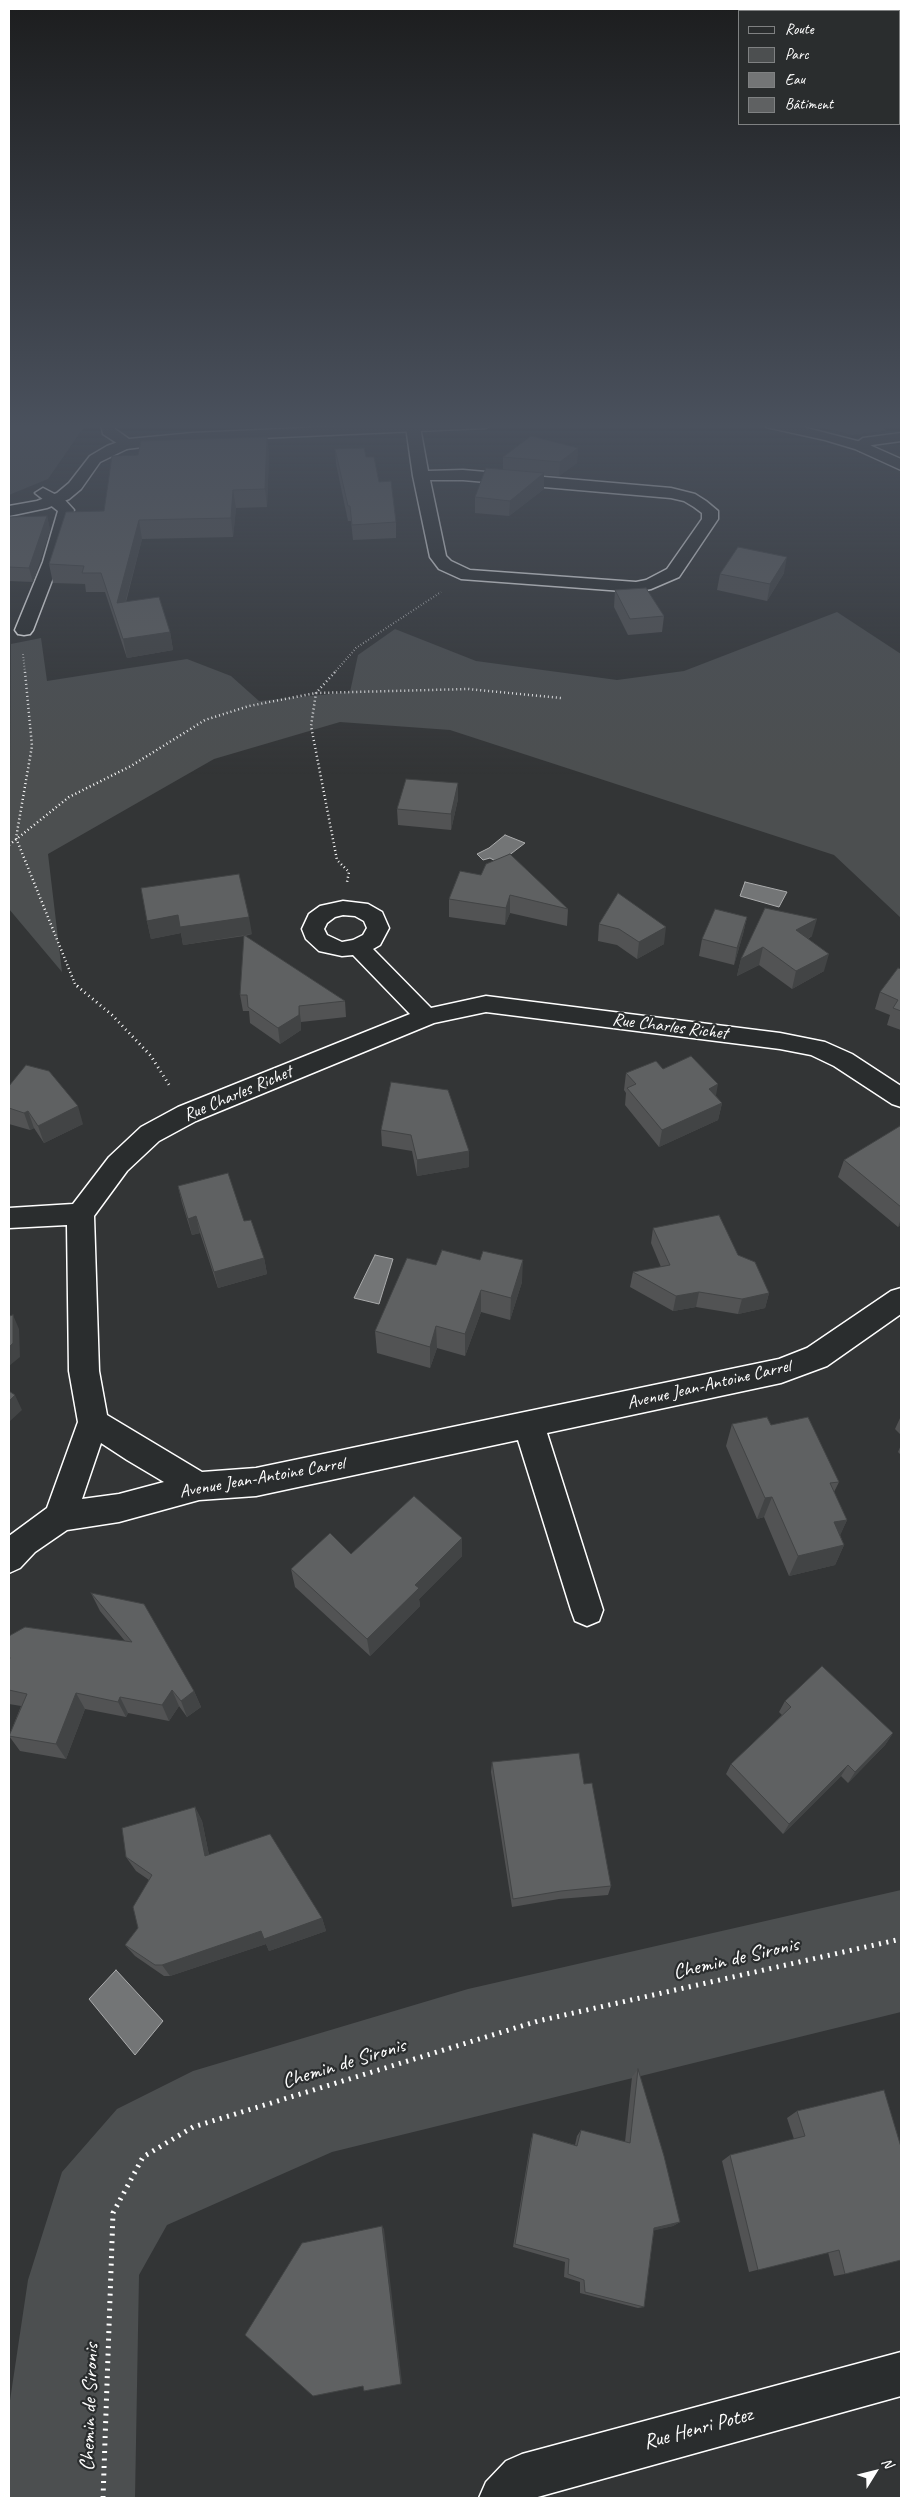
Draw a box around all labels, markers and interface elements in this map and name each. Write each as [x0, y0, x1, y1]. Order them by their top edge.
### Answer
legend [738, 10, 900, 125]
text: Route [785, 20, 814, 39]
text: Parc [785, 45, 809, 64]
text: Eau [785, 70, 805, 89]
text: Bâtiment [785, 95, 833, 114]
street label: Rue Charles Richet [611, 1009, 729, 1045]
street label: Rue Charles Richet [180, 1061, 296, 1127]
street label: Avenue Jean-Antoine Carrel [625, 1356, 793, 1414]
street label: Avenue Jean-Antoine Carrel [178, 1453, 346, 1503]
street label: Chemin de Sironis [671, 1932, 801, 1986]
street label: Chemin de Sironis [279, 2033, 409, 2095]
street label: Chemin de Sironis [75, 2343, 105, 2471]
street label: Rue Henri Potez [641, 2402, 755, 2456]
north arrow [850, 2447, 900, 2497]
text: N [878, 2454, 897, 2471]

